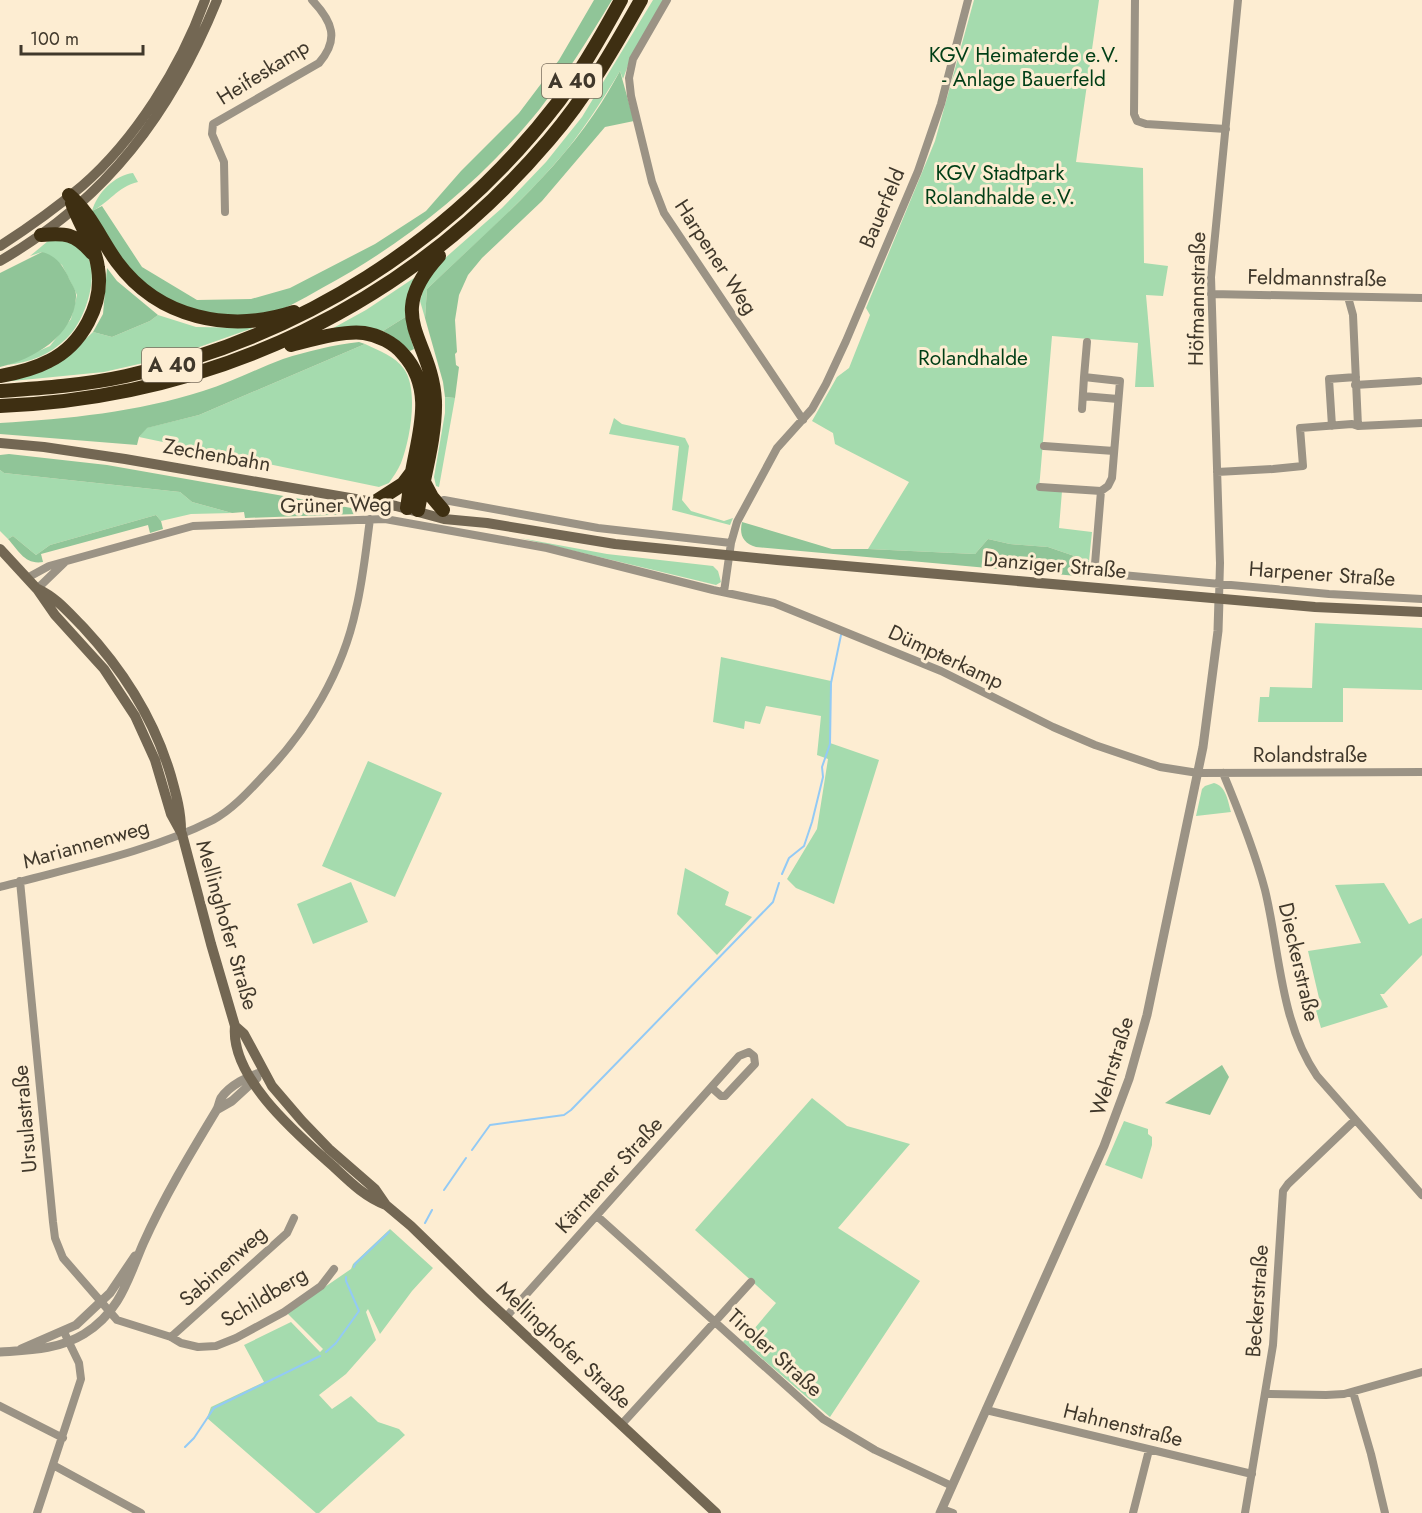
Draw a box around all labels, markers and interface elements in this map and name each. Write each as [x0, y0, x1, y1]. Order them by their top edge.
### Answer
scale bar [21, 18, 142, 56]
text: 100 m [30, 26, 79, 52]
street label: Heifeskamp [211, 32, 315, 112]
park label: KGV Heimaterde e.V. - Anlage Bauerfeld [929, 40, 1119, 94]
road number: A 40 [542, 64, 602, 98]
park label: KGV Stadtpark Rolandhalde e.V. [925, 158, 1075, 212]
street label: Bauerfeld [852, 163, 912, 253]
street label: Harpener Weg [667, 193, 765, 321]
street label: Höfmannstraße [1181, 231, 1213, 367]
street label: Feldmannstraße [1247, 262, 1387, 294]
park label: Rolandhalde [918, 343, 1028, 373]
road number: A 40 [142, 348, 202, 382]
street label: Zechenbahn [161, 431, 273, 479]
street label: Grüner Weg [280, 489, 392, 521]
street label: Danziger Straße [982, 544, 1128, 586]
street label: Harpener Straße [1248, 554, 1397, 594]
street label: Dümpterkamp [883, 617, 1009, 697]
street label: Rolandstraße [1253, 740, 1368, 770]
street label: Mariannenweg [19, 812, 153, 876]
street label: Mellinghofer Straße [188, 837, 266, 1014]
street label: Dieckerstraße [1271, 900, 1327, 1025]
street label: Wehrstraße [1083, 1013, 1141, 1119]
street label: Ursulastraße [5, 1064, 45, 1174]
street label: Kärntener Straße [548, 1110, 670, 1240]
street label: Sabinenweg [173, 1219, 273, 1313]
street label: Beckerstraße [1238, 1243, 1276, 1358]
street label: Schildberg [215, 1259, 313, 1335]
street label: Mellinghofer Straße [490, 1274, 638, 1416]
street label: Tiroler Straße [721, 1302, 829, 1404]
street label: Hahnenstraße [1060, 1396, 1186, 1454]

